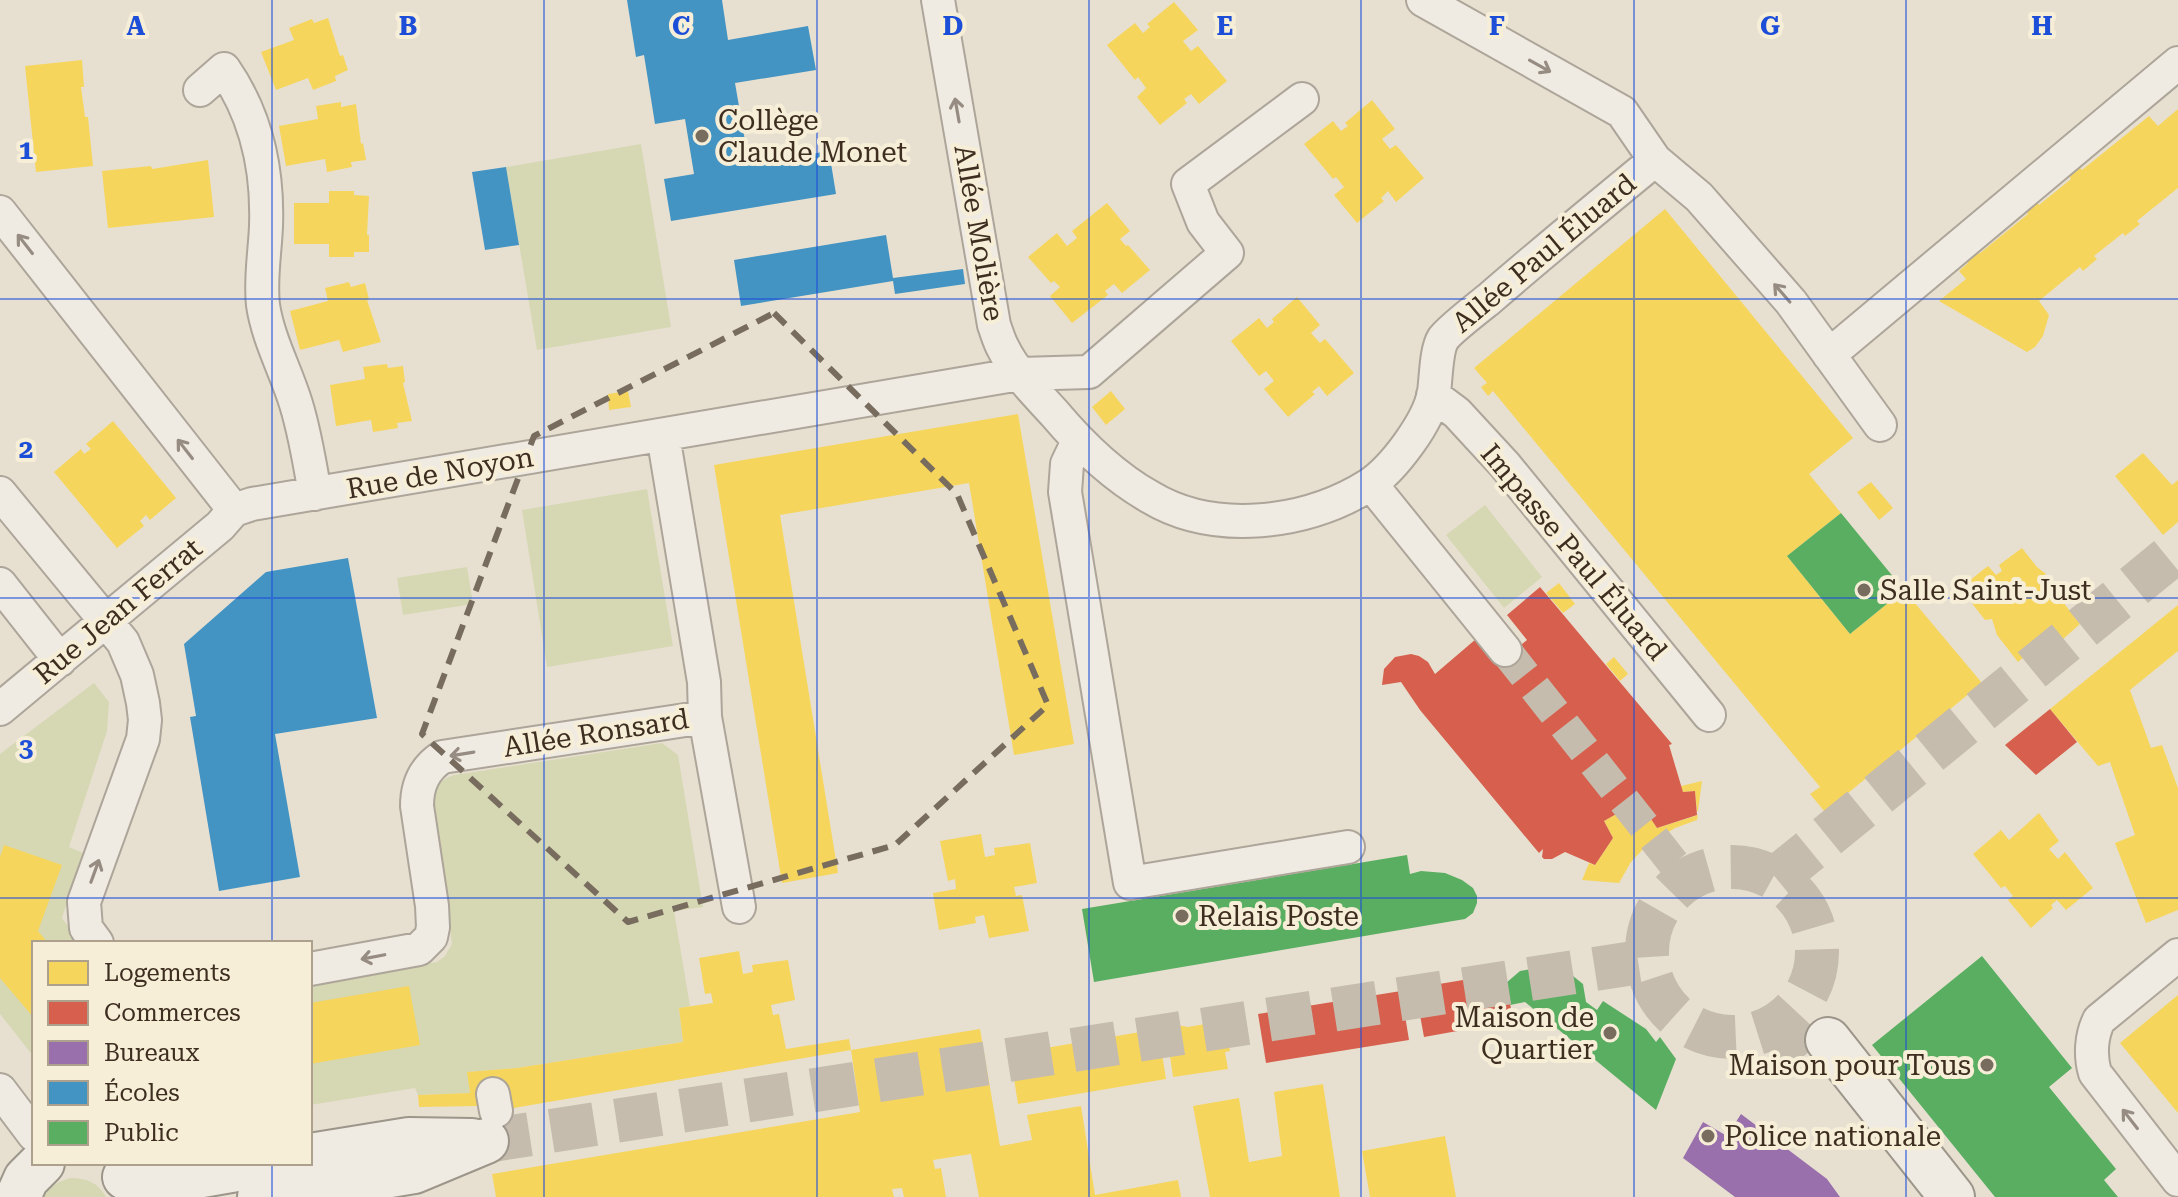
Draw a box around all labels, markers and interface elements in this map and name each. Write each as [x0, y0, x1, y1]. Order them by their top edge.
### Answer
text: A [127, 11, 146, 41]
text: B [399, 11, 417, 41]
text: C [672, 11, 690, 41]
text: D [943, 11, 963, 41]
text: E [1217, 11, 1233, 41]
text: F [1489, 11, 1505, 41]
text: G [1760, 11, 1780, 41]
text: H [2031, 11, 2053, 41]
one-way arrow [1528, 58, 1551, 74]
one-way arrow [949, 98, 964, 123]
place label: Collège Claude Monet [718, 104, 907, 169]
marker: Collège Claude Monet [693, 127, 711, 145]
text: 1 [19, 135, 33, 165]
street label: Allée Molière [947, 142, 1011, 324]
street label: Allée Paul Éluard [1445, 166, 1642, 339]
one-way arrow [17, 234, 34, 255]
one-way arrow [1774, 283, 1792, 303]
text: 2 [19, 434, 33, 464]
street label: Impasse Paul Éluard [1474, 437, 1675, 667]
one-way arrow [177, 439, 194, 460]
street label: Rue de Noyon [344, 440, 536, 506]
street label: Rue Jean Ferrat [27, 531, 209, 691]
place label: Salle Saint-Just [1880, 574, 2091, 607]
marker: Salle Saint-Just [1855, 581, 1873, 599]
street label: Allée Ronsard [501, 702, 691, 764]
text: 3 [19, 733, 33, 763]
one-way arrow [449, 747, 475, 762]
one-way arrow [89, 858, 104, 883]
place label: Relais Poste [1198, 900, 1359, 933]
marker: Relais Poste [1173, 907, 1191, 925]
legend [32, 941, 312, 1165]
one-way arrow [361, 951, 386, 966]
text: Logements [104, 959, 231, 987]
text: Commerces [104, 999, 241, 1027]
place label: Maison de Quartier [1455, 1001, 1594, 1066]
marker: Maison de Quartier [1601, 1024, 1619, 1042]
text: Bureaux [104, 1039, 200, 1067]
place label: Maison pour Tous [1728, 1049, 1971, 1082]
marker: Maison pour Tous [1978, 1056, 1996, 1074]
text: Écoles [104, 1078, 180, 1107]
one-way arrow [2122, 1109, 2139, 1130]
text: Public [104, 1119, 179, 1147]
place label: Police nationale [1724, 1120, 1941, 1153]
marker: Police nationale [1699, 1127, 1717, 1145]

